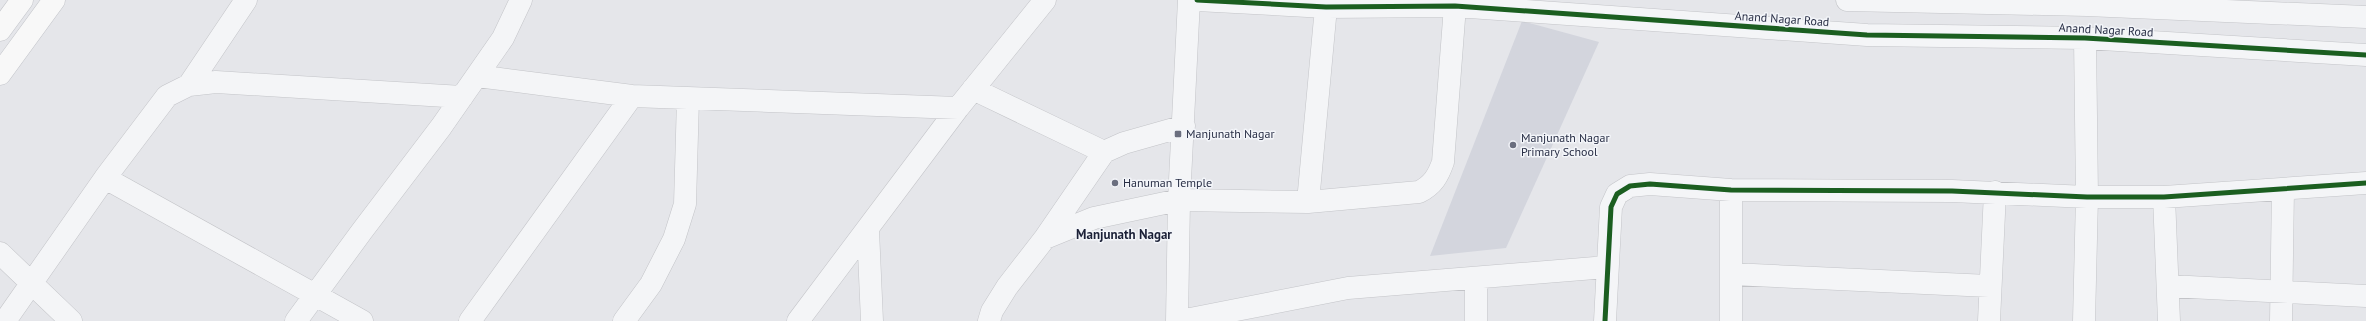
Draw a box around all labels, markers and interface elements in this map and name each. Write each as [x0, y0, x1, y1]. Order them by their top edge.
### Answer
street label: Anand Nagar Road [1734, 8, 1830, 29]
street label: Anand Nagar Road [2058, 20, 2154, 39]
place label: Manjunath Nagar [1186, 126, 1275, 141]
marker: Manjunath Nagar [1173, 129, 1183, 139]
place label: Manjunath Nagar Primary School [1521, 130, 1610, 159]
marker: Manjunath Nagar Primary School [1508, 140, 1518, 150]
place label: Hanuman Temple [1123, 175, 1212, 190]
marker: Hanuman Temple [1110, 178, 1120, 188]
district label: Manjunath Nagar [1076, 226, 1172, 243]

